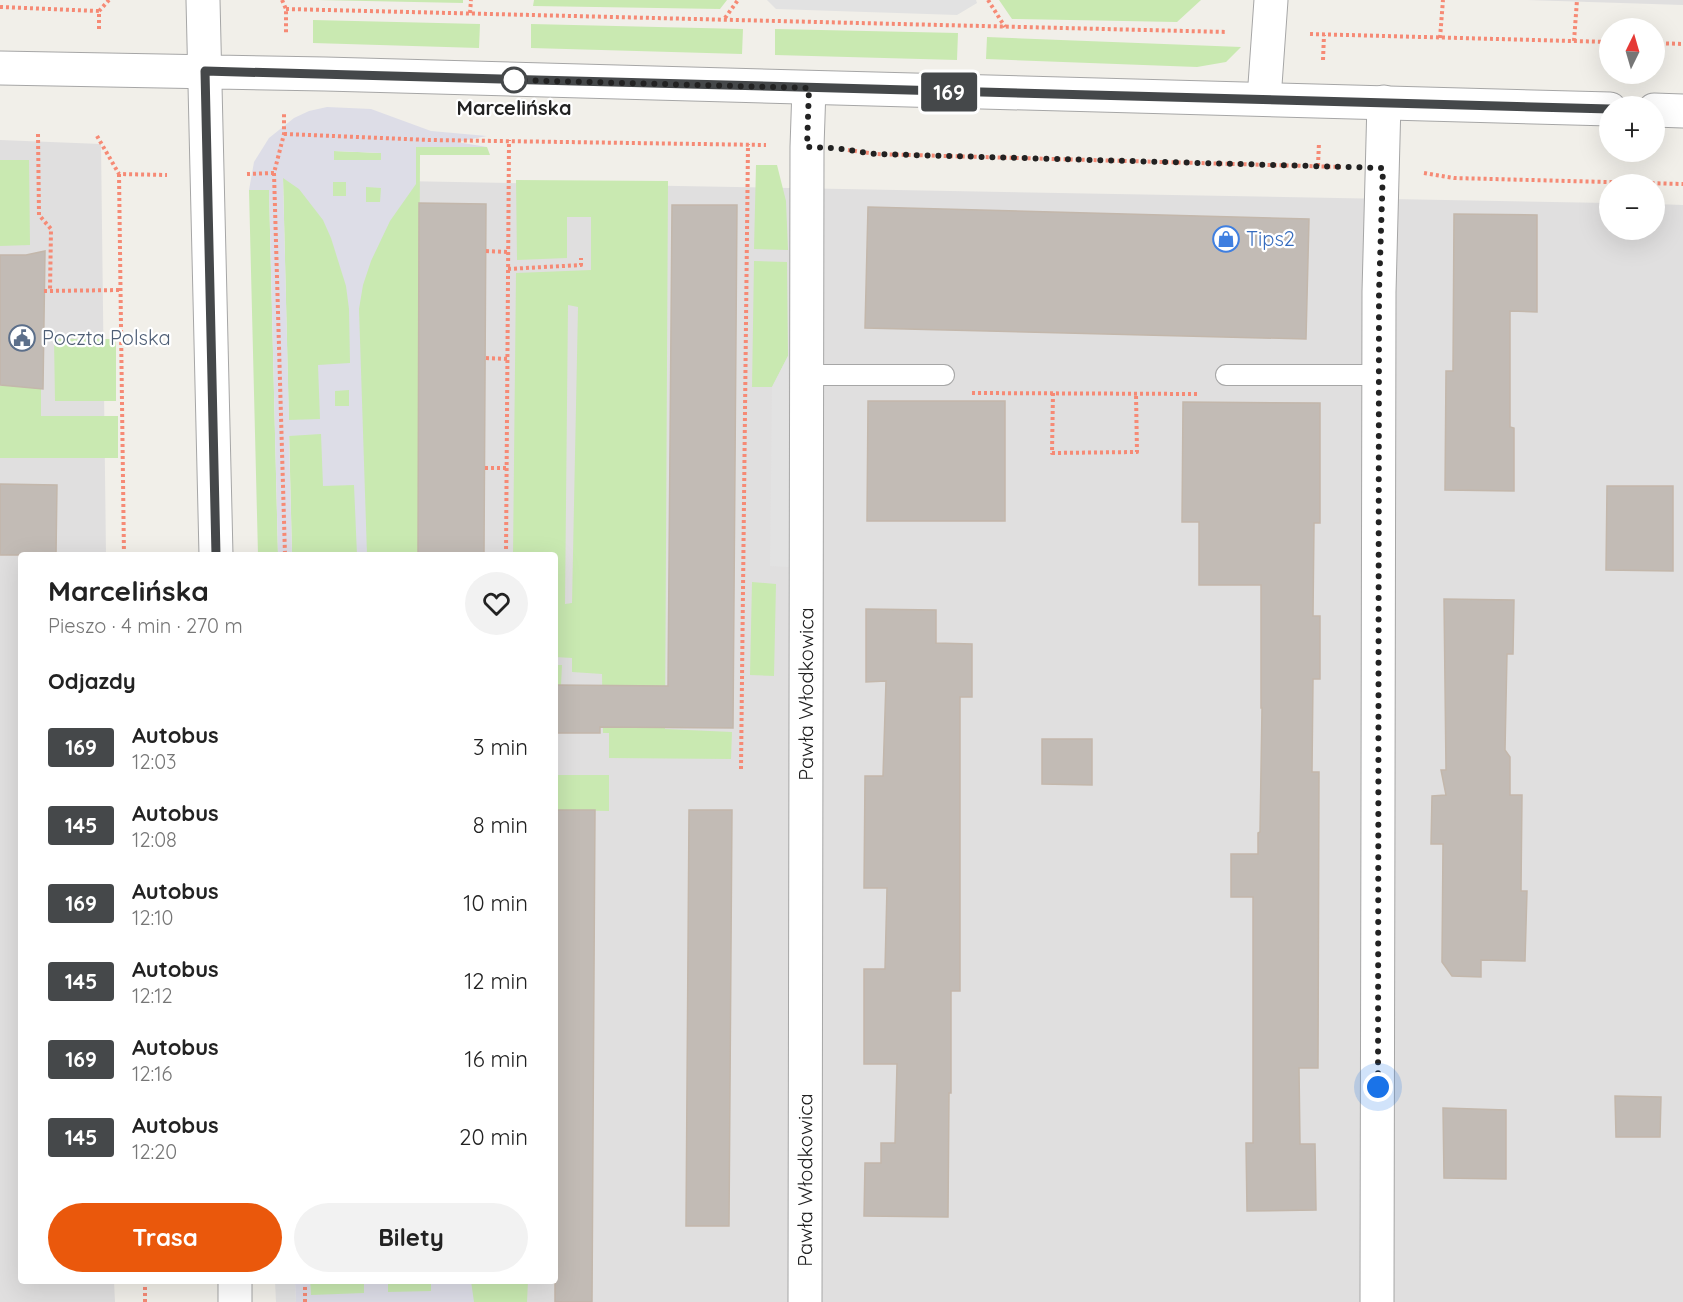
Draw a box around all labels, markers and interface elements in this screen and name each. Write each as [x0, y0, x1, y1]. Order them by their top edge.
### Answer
north arrow [1599, 18, 1665, 84]
map controls [1599, 18, 1665, 240]
marker: Marcelińska [501, 67, 527, 93]
line badge: 169 [914, 72, 984, 112]
text: 169 [933, 79, 965, 105]
place label: Marcelińska [457, 95, 571, 120]
button: + [1599, 96, 1665, 162]
button: − [1599, 174, 1665, 240]
shop icon: Tips2 [1211, 224, 1241, 254]
place label: Tips2 [1246, 226, 1295, 251]
public building icon: Poczta Polska [7, 323, 37, 353]
place label: Poczta Polska [42, 325, 171, 350]
button: heart [465, 572, 528, 635]
text: Marcelińska [48, 573, 209, 608]
street label: Pawła Włodkowica [793, 607, 818, 781]
text: Pieszo · 4 min · 270 m [48, 613, 243, 638]
text: Odjazdy [48, 667, 136, 695]
text: Autobus [132, 721, 219, 749]
text: 3 min [473, 733, 528, 761]
text: 169 [65, 734, 97, 760]
text: 12:03 [132, 749, 177, 774]
text: Autobus [132, 799, 219, 827]
text: 8 min [473, 811, 528, 839]
text: 145 [65, 812, 97, 838]
text: 12:08 [132, 827, 177, 852]
text: Autobus [132, 877, 219, 905]
text: 10 min [463, 889, 528, 917]
text: 169 [65, 890, 97, 916]
text: 12:10 [132, 905, 174, 930]
text: Autobus [132, 955, 219, 983]
text: 12 min [464, 967, 528, 995]
text: 145 [65, 968, 97, 994]
text: 12:12 [132, 983, 173, 1008]
text: Autobus [132, 1033, 219, 1061]
text: 16 min [465, 1045, 528, 1073]
text: 169 [65, 1046, 97, 1072]
text: 12:16 [132, 1061, 172, 1086]
your location [1363, 1072, 1393, 1102]
street label: Pawła Włodkowica [792, 1093, 817, 1267]
text: Autobus [132, 1111, 219, 1139]
text: 20 min [459, 1123, 528, 1151]
text: 145 [65, 1124, 97, 1150]
text: 12:20 [132, 1139, 177, 1164]
button: Trasa [48, 1203, 282, 1272]
button: Bilety [294, 1203, 528, 1272]

